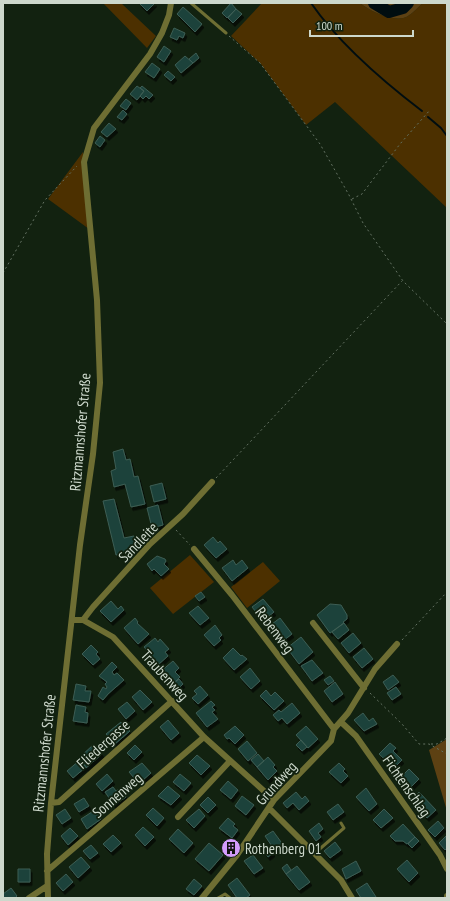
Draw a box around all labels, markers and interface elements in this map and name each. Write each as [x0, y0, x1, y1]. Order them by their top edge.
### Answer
scale bar [310, 12, 413, 38]
text: 100 m [316, 18, 343, 33]
street label: Ritzmannshofer Straße [65, 372, 95, 492]
street label: Sandleite [114, 518, 162, 566]
street label: Rebenweg [251, 603, 299, 657]
street label: Traubenweg [137, 645, 193, 705]
street label: Ritzmannshofer Straße [28, 693, 60, 813]
street label: Fliedergasse [73, 715, 133, 773]
street label: Fichtenschlag [379, 751, 435, 821]
street label: Grundweg [251, 757, 301, 809]
street label: Sonnenweg [88, 768, 146, 822]
building icon: Rothenberg 01 [220, 837, 242, 859]
place label: Rothenberg 01 [245, 839, 322, 858]

